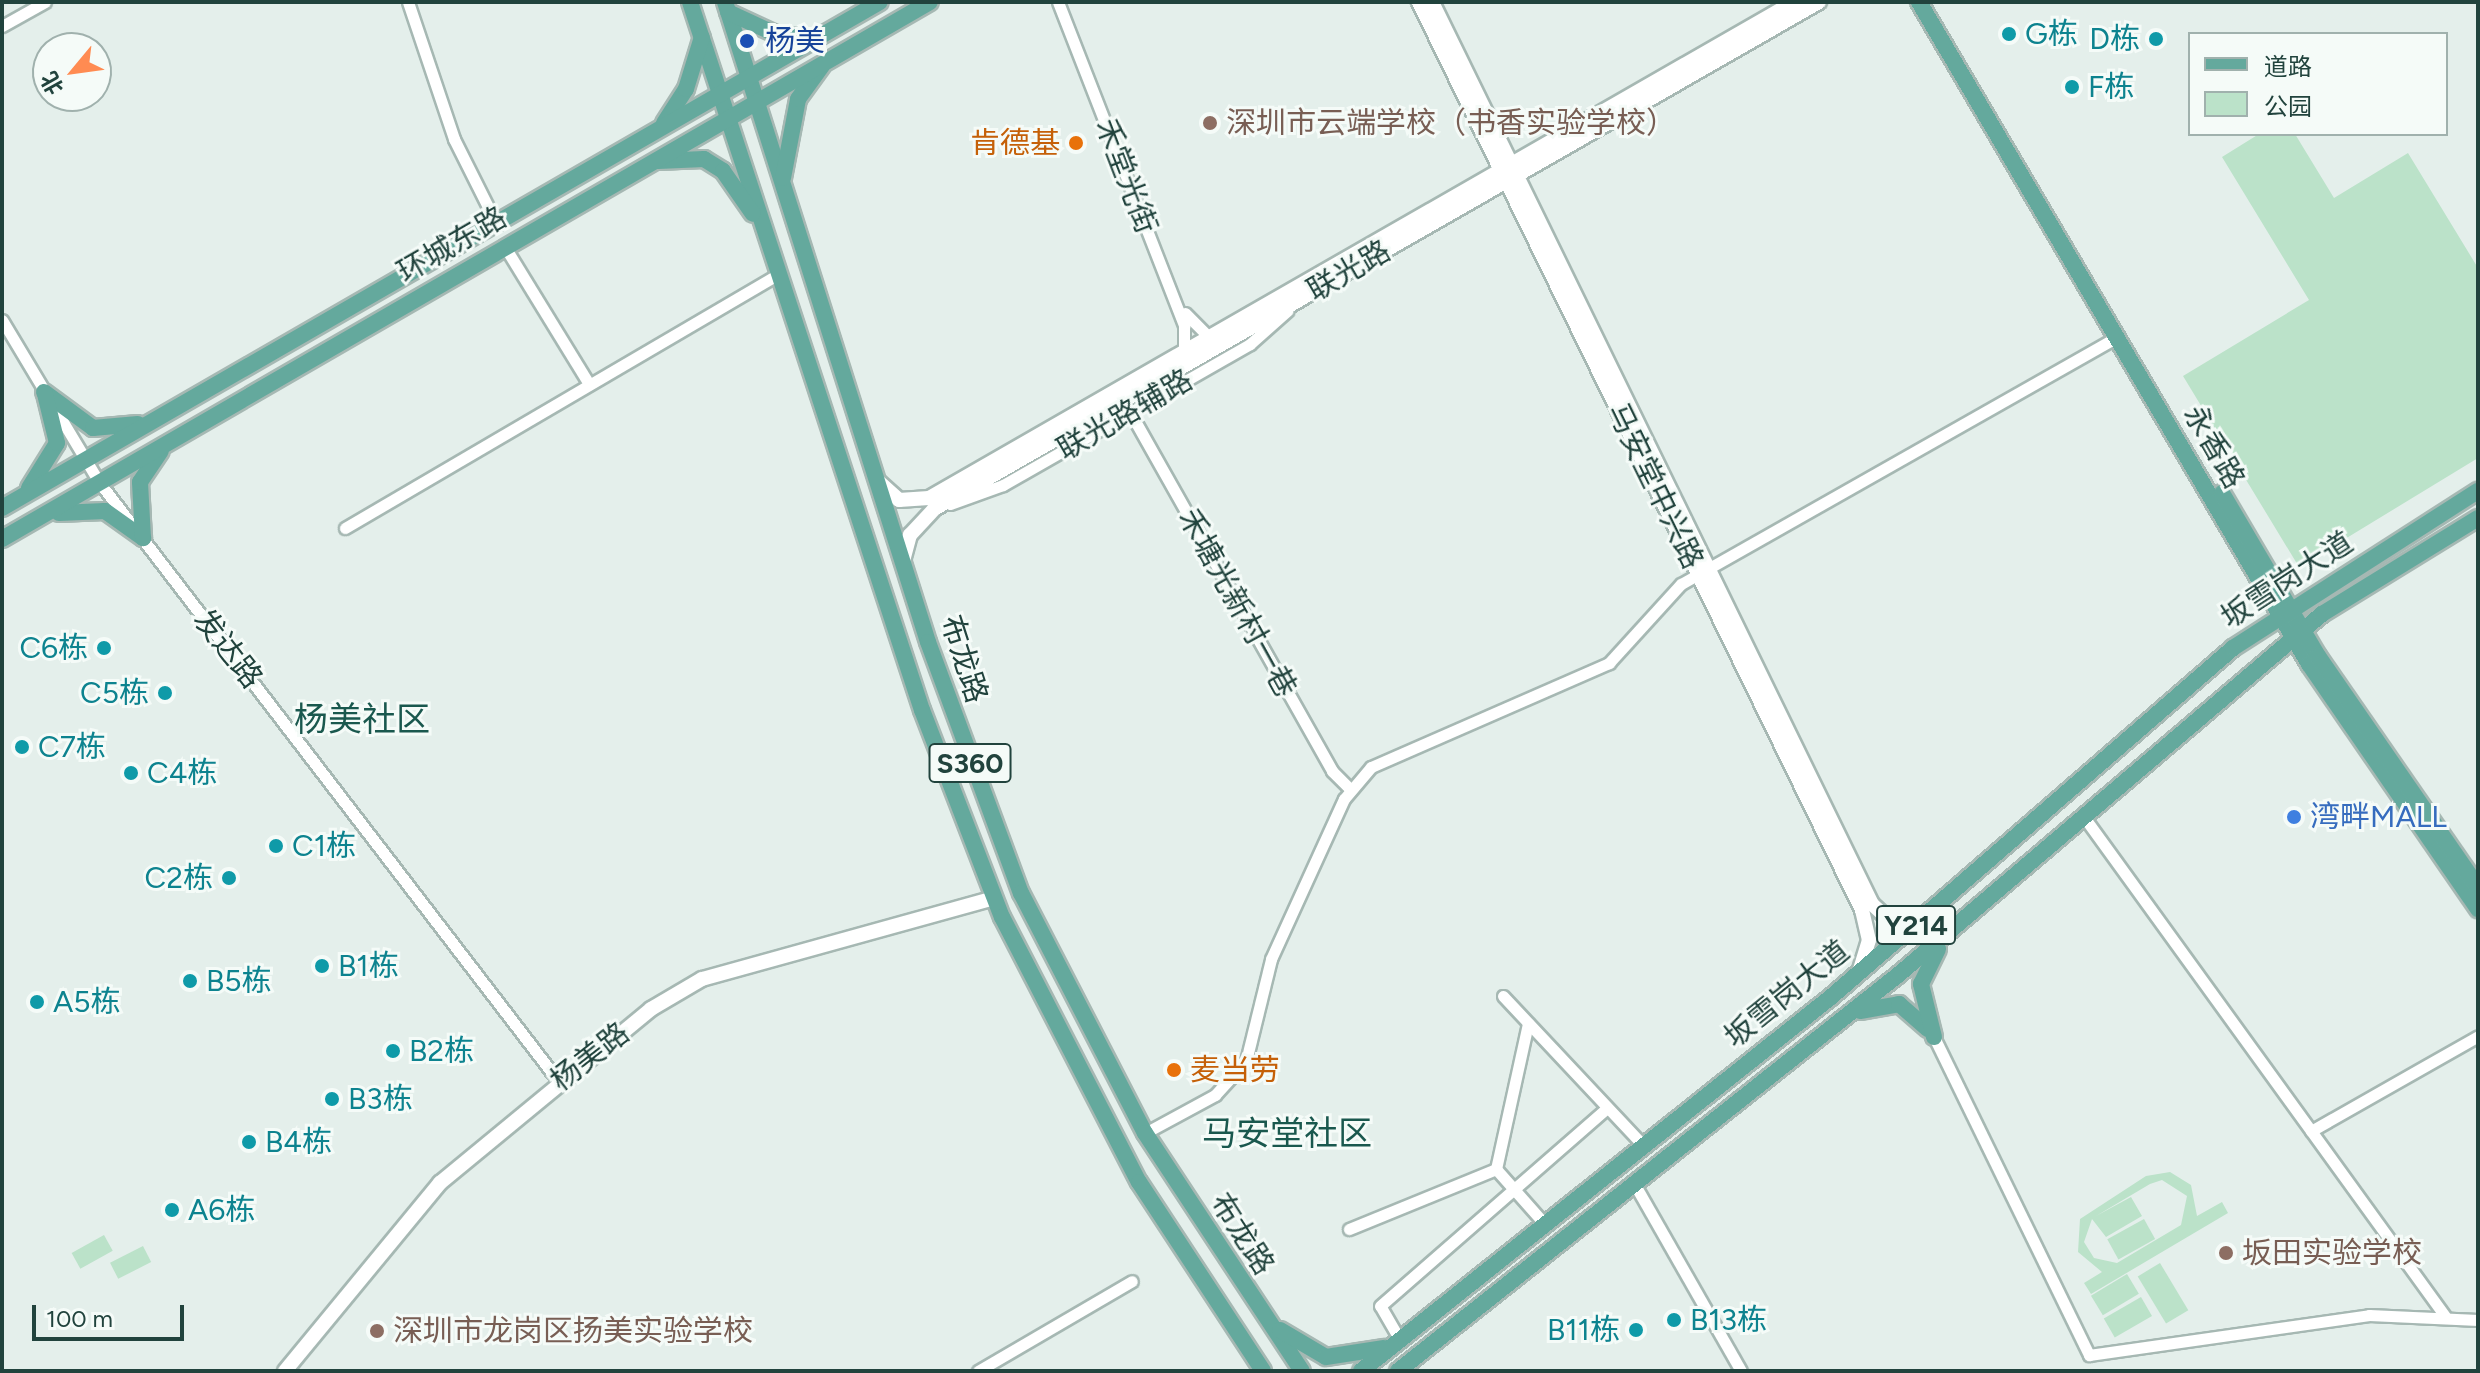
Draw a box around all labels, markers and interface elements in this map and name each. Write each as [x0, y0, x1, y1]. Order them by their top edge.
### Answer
place label: G栋 [2025, 16, 2078, 52]
place label: D栋 [2089, 21, 2140, 57]
place label: 杨美 [765, 23, 825, 59]
marker: G栋 [2000, 25, 2018, 43]
marker: 杨美 [736, 30, 758, 52]
marker: D栋 [2147, 30, 2165, 48]
north arrow [32, 32, 112, 112]
legend [2188, 32, 2448, 136]
text: 道路 [2264, 52, 2312, 81]
text: 北 [35, 67, 69, 99]
place label: F栋 [2088, 69, 2134, 105]
marker: F栋 [2063, 78, 2081, 96]
text: 公园 [2264, 92, 2312, 121]
place label: 深圳市云端学校（书香实验学校） [1226, 105, 1676, 141]
street label: 禾堂光街 [1088, 114, 1164, 238]
marker: 深圳市云端学校（书香实验学校） [1201, 114, 1219, 132]
place label: 肯德基 [970, 125, 1060, 161]
marker: 肯德基 [1067, 134, 1085, 152]
street label: 环城东路 [391, 199, 513, 291]
street label: 联光路 [1301, 233, 1397, 309]
street label: 联光路辅路 [1051, 362, 1199, 468]
street label: 马安堂中兴路 [1599, 397, 1711, 575]
street label: 永香路 [2176, 399, 2252, 495]
street label: 禾塘光新村一巷 [1170, 502, 1304, 704]
street label: 坂雪岗大道 [2214, 524, 2360, 636]
street label: 发达路 [186, 602, 270, 696]
street label: 布龙路 [933, 611, 995, 707]
place label: C6栋 [19, 630, 88, 666]
marker: C6栋 [95, 639, 113, 657]
place label: C5栋 [80, 675, 149, 711]
marker: C5栋 [156, 684, 174, 702]
district label: 杨美社区 [294, 700, 430, 740]
place label: C7栋 [38, 729, 106, 765]
marker: C7栋 [13, 738, 31, 756]
road number: S360 [928, 739, 1012, 787]
place label: C4栋 [147, 755, 217, 791]
marker: C4栋 [122, 764, 140, 782]
place label: 湾畔MALL [2310, 799, 2447, 835]
marker: 湾畔MALL [2285, 808, 2303, 826]
place label: C1栋 [292, 828, 356, 864]
marker: C1栋 [267, 837, 285, 855]
place label: C2栋 [145, 860, 213, 896]
marker: C2栋 [220, 869, 238, 887]
road number: Y214 [1876, 901, 1956, 949]
street label: 坂雪岗大道 [1717, 933, 1857, 1055]
place label: B1栋 [338, 948, 399, 984]
marker: B1栋 [313, 957, 331, 975]
place label: B5栋 [206, 963, 272, 999]
marker: B5栋 [181, 972, 199, 990]
place label: A5栋 [53, 984, 121, 1020]
marker: A5栋 [28, 993, 46, 1011]
street label: 杨美路 [543, 1015, 637, 1099]
place label: B2栋 [409, 1033, 474, 1069]
marker: B2栋 [384, 1042, 402, 1060]
place label: 麦当劳 [1190, 1052, 1280, 1088]
marker: 麦当劳 [1165, 1061, 1183, 1079]
place label: B3栋 [348, 1081, 413, 1117]
marker: B3栋 [323, 1090, 341, 1108]
district label: 马安堂社区 [1202, 1114, 1372, 1154]
place label: B4栋 [265, 1124, 332, 1160]
marker: B4栋 [240, 1133, 258, 1151]
street label: 布龙路 [1202, 1186, 1282, 1282]
place label: A6栋 [188, 1192, 255, 1228]
marker: A6栋 [163, 1201, 181, 1219]
place label: 坂田实验学校 [2242, 1235, 2422, 1271]
marker: 坂田实验学校 [2217, 1244, 2235, 1262]
scale bar [36, 1289, 188, 1339]
place label: B13栋 [1690, 1302, 1767, 1338]
text: 100 m [46, 1304, 113, 1333]
marker: B13栋 [1665, 1311, 1683, 1329]
place label: B11栋 [1547, 1312, 1620, 1348]
place label: 深圳市龙岗区扬美实验学校 [393, 1313, 753, 1349]
marker: B11栋 [1627, 1321, 1645, 1339]
marker: 深圳市龙岗区扬美实验学校 [368, 1322, 386, 1340]

